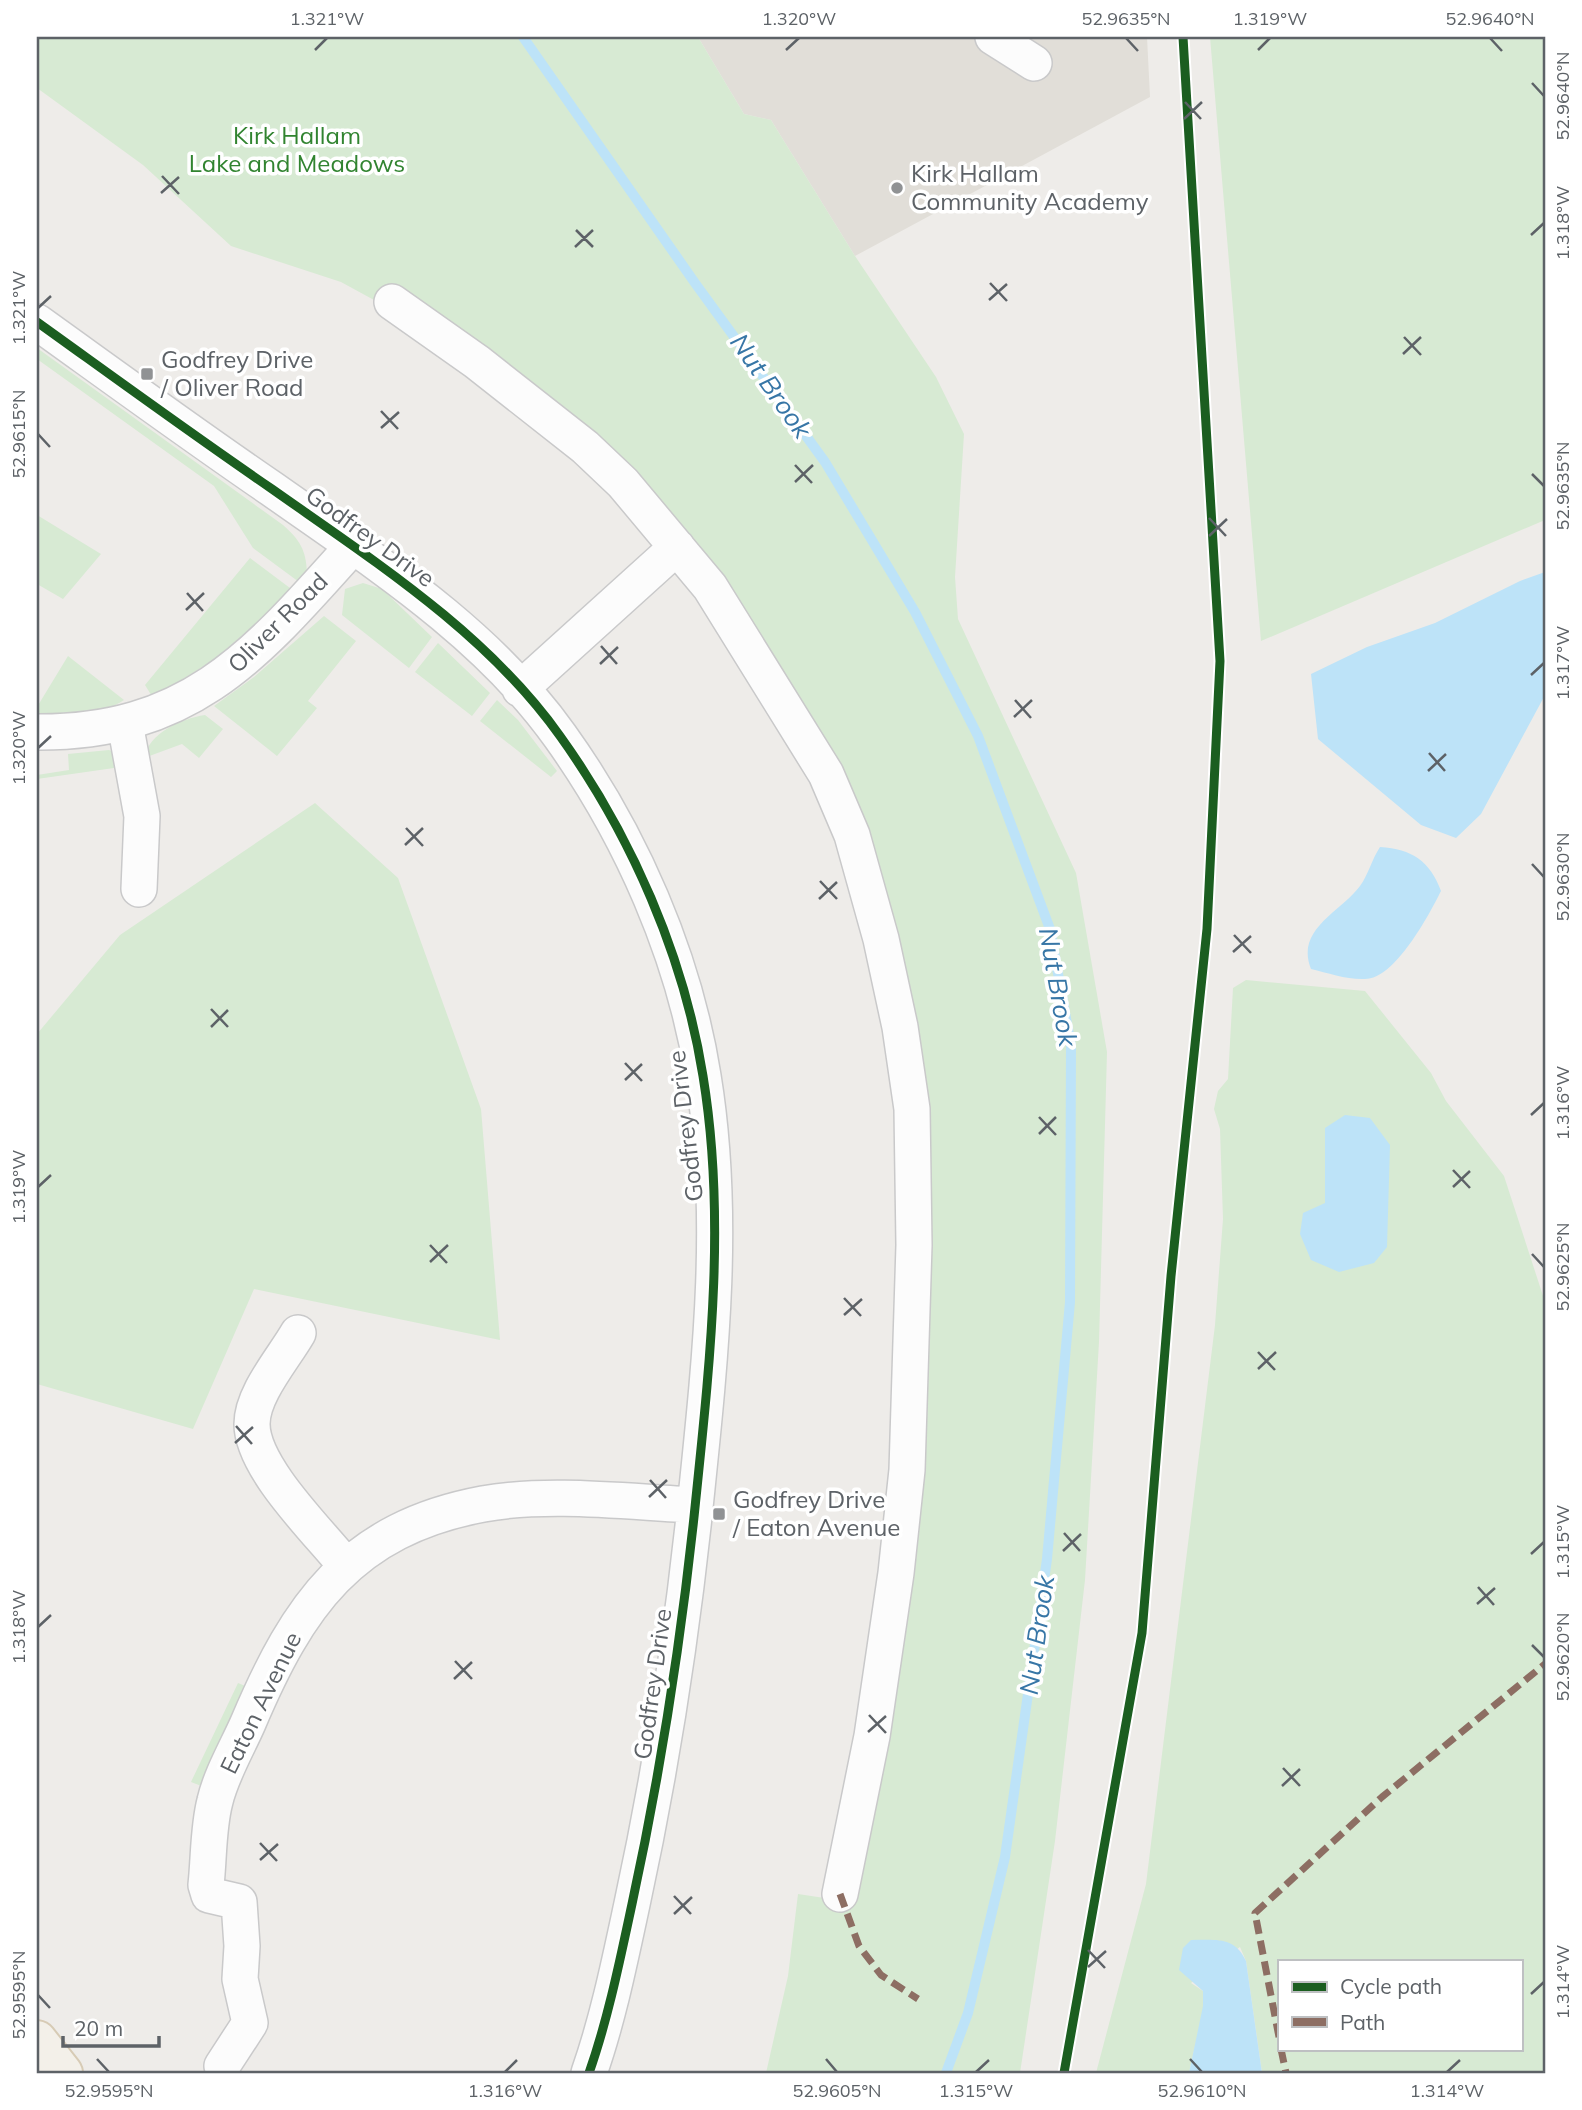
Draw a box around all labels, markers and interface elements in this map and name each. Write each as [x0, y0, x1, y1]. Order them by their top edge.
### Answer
text: 1.321°W [290, 7, 364, 30]
text: 1.320°W [762, 7, 836, 30]
text: 52.9635°N [1081, 7, 1171, 30]
text: 1.319°W [1233, 7, 1307, 30]
text: 52.9640°N [1445, 7, 1535, 30]
text: 52.9640°N [1551, 51, 1574, 141]
park label: Kirk Hallam Lake and Meadows [189, 120, 405, 178]
place label: Kirk Hallam Community Academy [911, 158, 1149, 216]
marker: Kirk Hallam Community Academy [889, 180, 905, 196]
text: 1.318°W [1551, 186, 1574, 260]
text: 1.321°W [7, 271, 30, 345]
water label: Nut Brook [723, 327, 820, 445]
place label: Godfrey Drive / Oliver Road [160, 344, 313, 402]
marker: Godfrey Drive / Oliver Road [139, 366, 155, 382]
text: 52.9615°N [7, 389, 30, 479]
text: 52.9635°N [1551, 441, 1574, 531]
street label: Godfrey Drive [300, 479, 441, 593]
street label: Oliver Road [221, 566, 334, 679]
text: 1.317°W [1551, 626, 1574, 700]
text: 1.320°W [7, 711, 30, 785]
text: 52.9630°N [1551, 832, 1574, 922]
water label: Nut Brook [1032, 925, 1085, 1050]
street label: Godfrey Drive [661, 1049, 709, 1203]
text: 1.316°W [1551, 1066, 1574, 1140]
text: 1.319°W [7, 1150, 30, 1224]
text: 52.9625°N [1551, 1222, 1574, 1312]
place label: Godfrey Drive / Eaton Avenue [732, 1484, 900, 1542]
text: 1.315°W [1551, 1505, 1574, 1579]
marker: Godfrey Drive / Eaton Avenue [711, 1506, 727, 1522]
water label: Nut Brook [1012, 1572, 1061, 1697]
text: 1.318°W [7, 1590, 30, 1664]
street label: Godfrey Drive [627, 1606, 677, 1761]
text: 52.9620°N [1551, 1612, 1574, 1702]
street label: Eaton Avenue [213, 1627, 307, 1778]
text: 1.314°W [1551, 1945, 1574, 2019]
text: 52.9595°N [7, 1950, 30, 2040]
legend [1278, 1960, 1522, 2050]
text: Cycle path [1340, 1973, 1442, 1999]
scale bar [63, 2005, 159, 2049]
text: Path [1340, 2009, 1385, 2035]
text: 20 m [74, 2015, 123, 2041]
text: 52.9595°N [64, 2079, 154, 2102]
text: 1.316°W [468, 2079, 542, 2102]
text: 52.9605°N [792, 2079, 882, 2102]
text: 1.315°W [939, 2079, 1013, 2102]
text: 52.9610°N [1157, 2079, 1247, 2102]
text: 1.314°W [1410, 2079, 1484, 2102]

